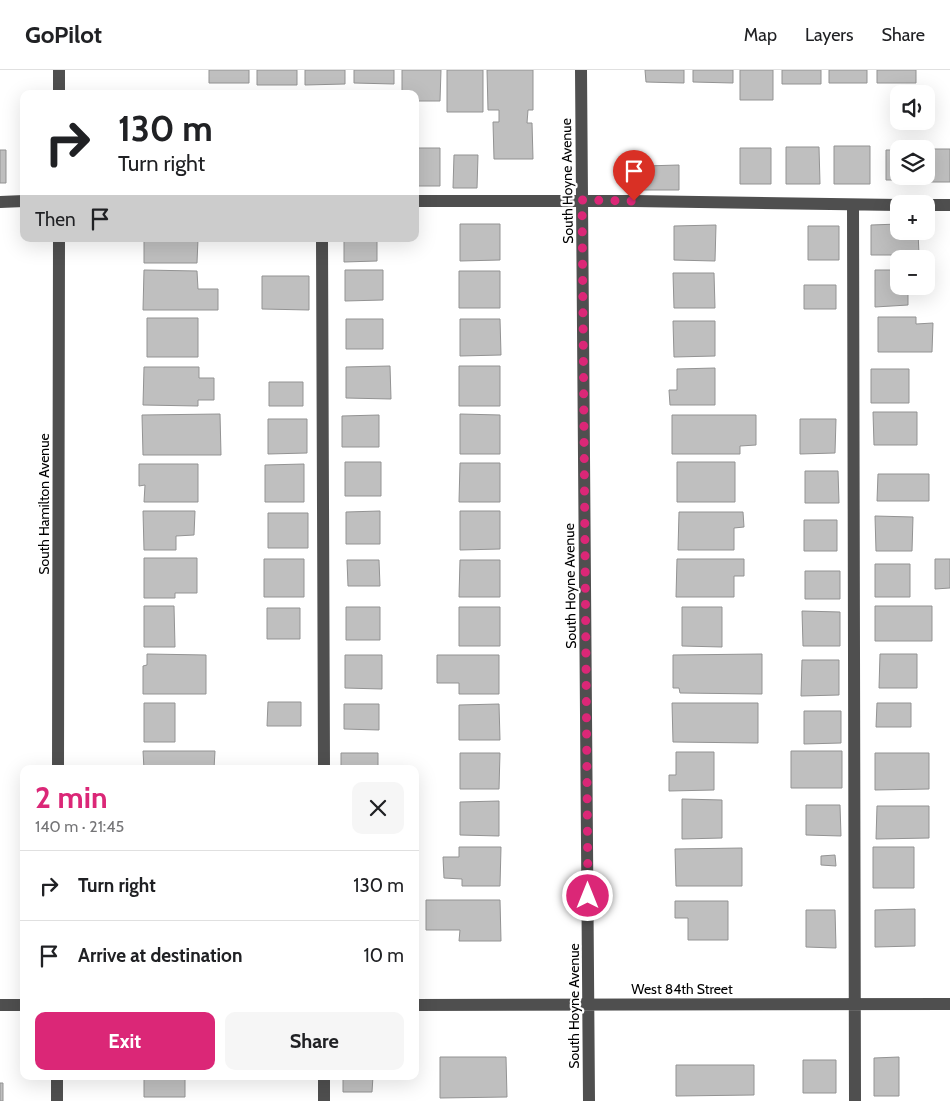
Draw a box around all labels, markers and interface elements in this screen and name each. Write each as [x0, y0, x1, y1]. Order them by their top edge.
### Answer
text: GoPilot [25, 20, 102, 49]
text: Map [744, 24, 777, 46]
text: Layers [805, 24, 854, 46]
text: Share [882, 24, 925, 46]
map controls [890, 85, 935, 295]
button: sound [890, 85, 935, 130]
text: 130 m [118, 107, 213, 150]
icon: right [35, 110, 100, 175]
street label: South Hoyne Avenue [557, 118, 577, 244]
button: layers [890, 140, 935, 185]
text: Turn right [118, 150, 205, 177]
pin [613, 150, 655, 201]
icon: arrive [620, 157, 648, 185]
button: + [890, 195, 935, 240]
icon: arrive [86, 205, 114, 233]
text: Then [35, 208, 76, 231]
button: − [890, 250, 935, 295]
street label: South Hamilton Avenue [35, 433, 53, 575]
street label: South Hoyne Avenue [560, 523, 580, 649]
text: 2 min [35, 779, 107, 816]
button: close [352, 782, 404, 834]
text: 140 m · 21:45 [35, 817, 124, 836]
position arrow [561, 869, 613, 921]
icon: right [35, 872, 63, 900]
text: Turn right [78, 874, 156, 897]
text: 130 m [353, 874, 404, 897]
icon: arrive [35, 942, 63, 970]
street label: South Hoyne Avenue [565, 943, 583, 1069]
text: Arrive at destination [78, 944, 242, 967]
text: 10 m [364, 944, 404, 967]
street label: West 84th Street [631, 980, 733, 998]
button: Exit [35, 1012, 215, 1070]
button: Share [225, 1012, 404, 1070]

